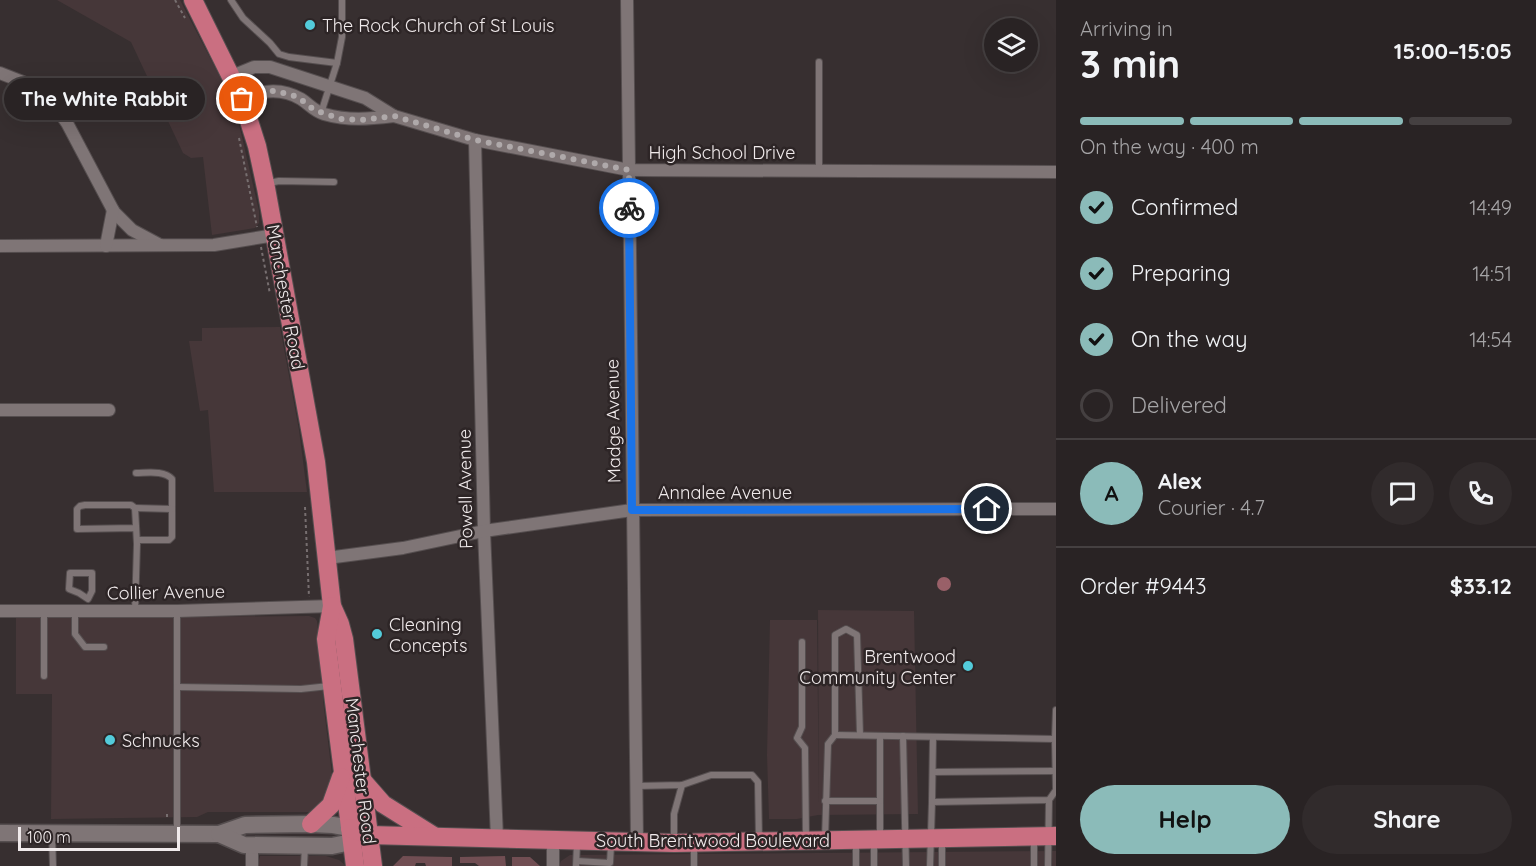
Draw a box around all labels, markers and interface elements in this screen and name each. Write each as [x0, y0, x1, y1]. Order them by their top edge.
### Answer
place label: The Rock Church of St Louis [322, 14, 555, 37]
text: Arriving in [1080, 16, 1173, 41]
marker: The Rock Church of St Louis [303, 18, 317, 32]
map controls [984, 18, 1038, 72]
button: layers [984, 18, 1038, 72]
text: 15:00–15:05 [1394, 37, 1512, 65]
text: 3 min [1080, 39, 1180, 88]
pin [216, 73, 267, 124]
callout: The White Rabbit [5, 78, 206, 120]
icon: bag [225, 82, 258, 115]
text: The White Rabbit [21, 86, 188, 111]
text: On the way · 400 m [1080, 134, 1259, 159]
street label: High School Drive [649, 141, 795, 164]
courier [599, 178, 659, 238]
icon: check [1080, 191, 1113, 224]
icon: bike [613, 192, 646, 225]
text: Confirmed [1131, 193, 1238, 221]
text: 14:49 [1469, 195, 1512, 220]
street label: Manchester Road [262, 223, 310, 371]
icon: check [1080, 257, 1113, 290]
text: Preparing [1131, 259, 1231, 287]
text: 14:51 [1472, 261, 1512, 286]
icon: check [1080, 323, 1113, 356]
text: On the way [1131, 325, 1247, 353]
text: 14:54 [1469, 327, 1512, 352]
street label: Madge Avenue [600, 359, 626, 483]
text: Delivered [1131, 391, 1227, 419]
street label: Powell Avenue [452, 429, 478, 549]
button: chat [1371, 462, 1434, 525]
button: phone [1449, 462, 1512, 525]
text: Alex [1158, 467, 1201, 495]
text: A [1104, 479, 1119, 507]
street label: Annalee Avenue [658, 481, 792, 504]
pin [961, 483, 1012, 534]
icon: home [970, 492, 1003, 525]
text: Courier · 4.7 [1158, 495, 1265, 520]
text: Order #9443 [1080, 572, 1206, 600]
text: $33.12 [1450, 572, 1512, 600]
street label: Collier Avenue [107, 579, 225, 605]
place label: Cleaning Concepts [389, 613, 467, 657]
marker: Cleaning Concepts [370, 627, 384, 641]
place label: Brentwood Community Center [799, 645, 956, 689]
marker: Brentwood Community Center [961, 659, 975, 673]
street label: Manchester Road [341, 697, 381, 845]
place label: Schnucks [122, 729, 200, 752]
marker: Schnucks [103, 733, 117, 747]
button: Help [1080, 785, 1290, 854]
button: Share [1302, 785, 1512, 854]
scale bar [18, 824, 180, 852]
text: 100 m [27, 827, 71, 847]
street label: South Brentwood Boulevard [596, 829, 830, 852]

